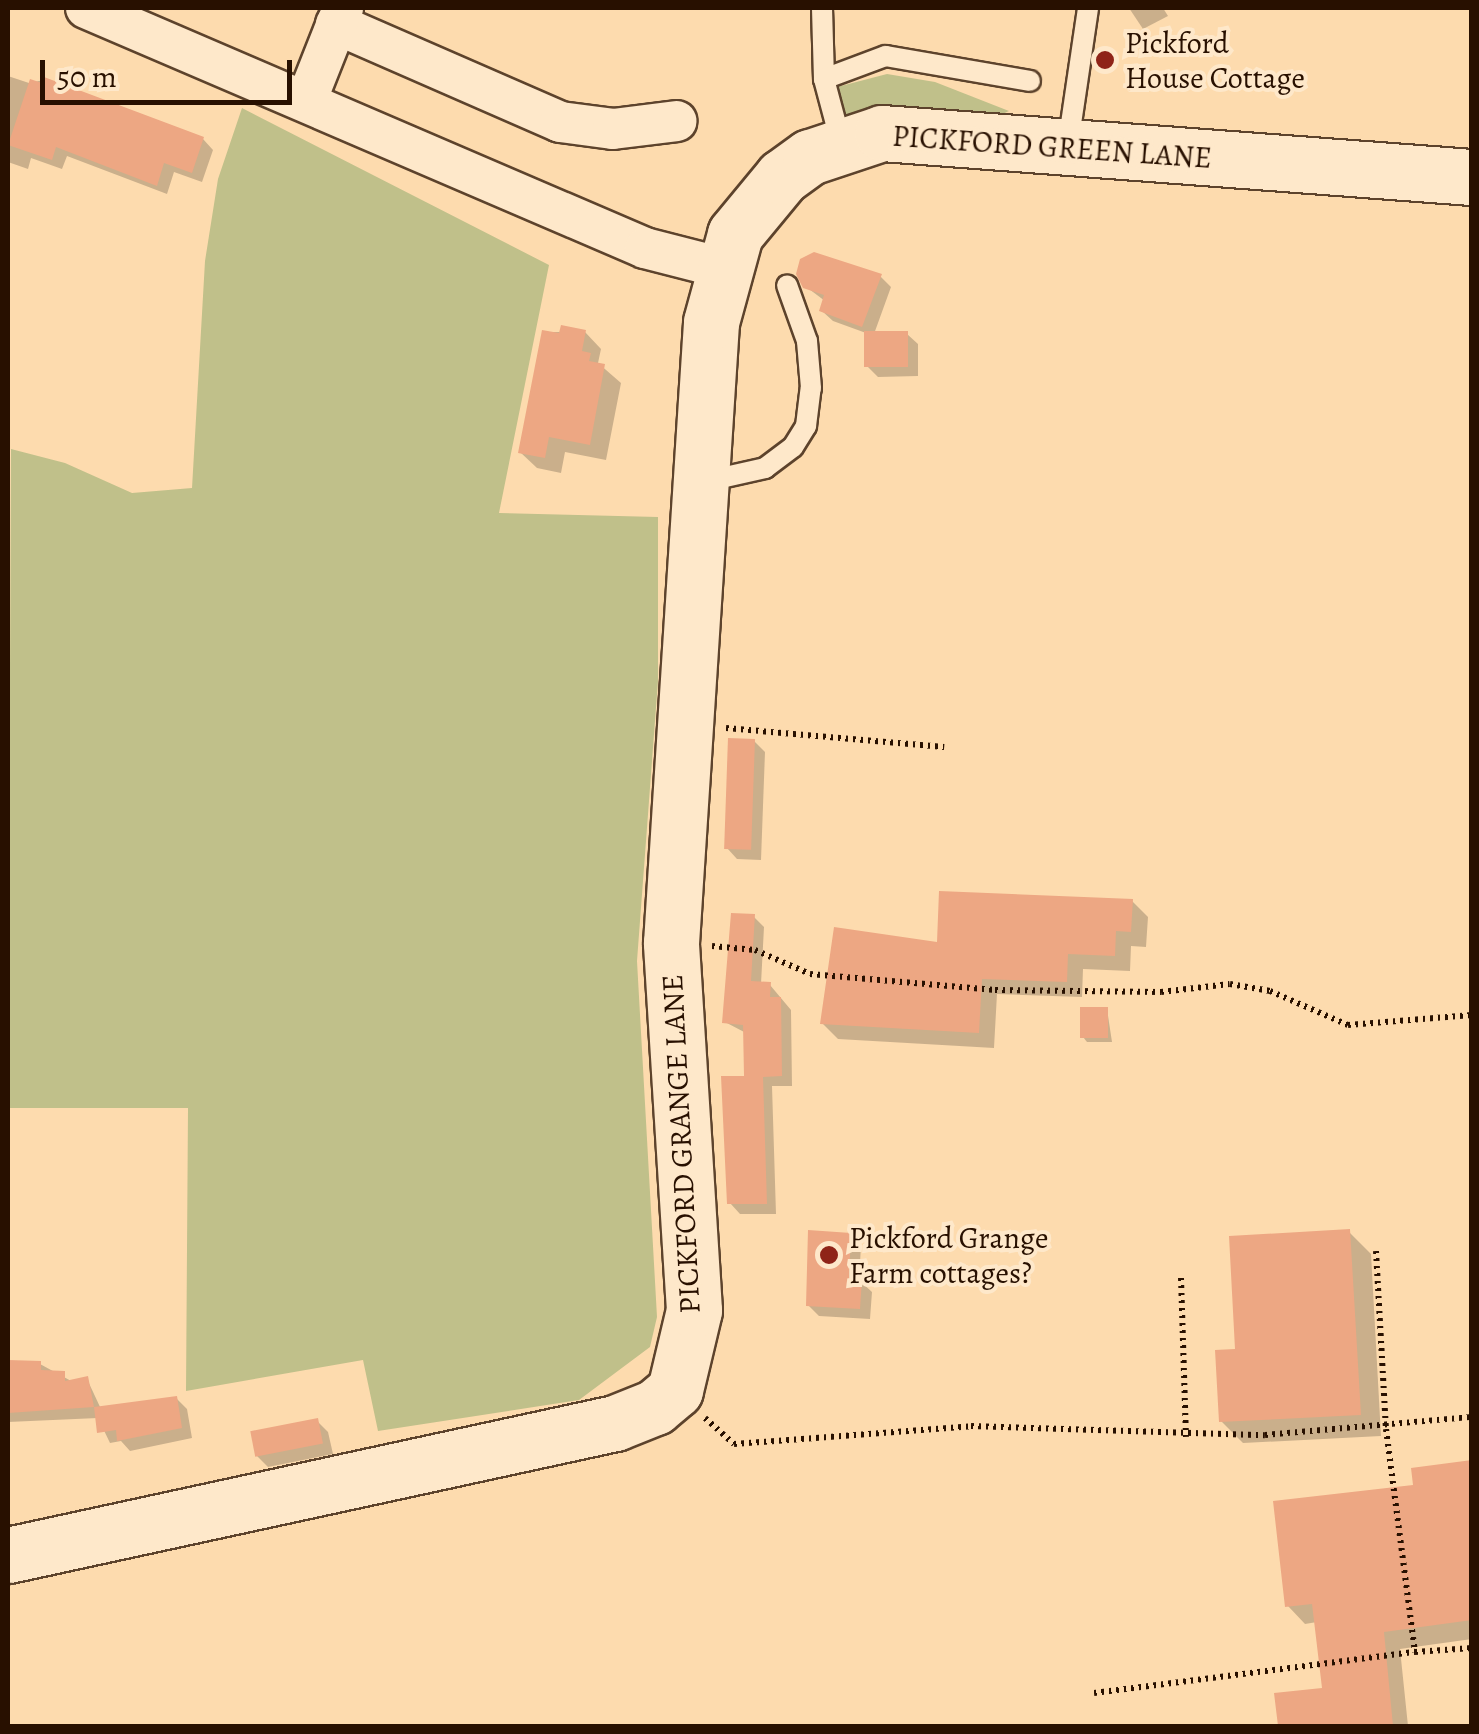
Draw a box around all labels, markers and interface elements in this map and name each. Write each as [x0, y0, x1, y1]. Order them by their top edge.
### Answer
place label: Pickford House Cottage [1125, 25, 1305, 96]
scale bar [45, 40, 298, 102]
marker: Pickford House Cottage [1094, 49, 1116, 71]
text: 50 m [57, 57, 117, 97]
street label: PICKFORD GREEN LANE [891, 118, 1213, 176]
street label: PICKFORD GRANGE LANE [654, 973, 708, 1315]
place label: Pickford Grange Farm cottages? [849, 1220, 1048, 1290]
marker: Pickford Grange Farm cottages? [818, 1244, 840, 1266]

